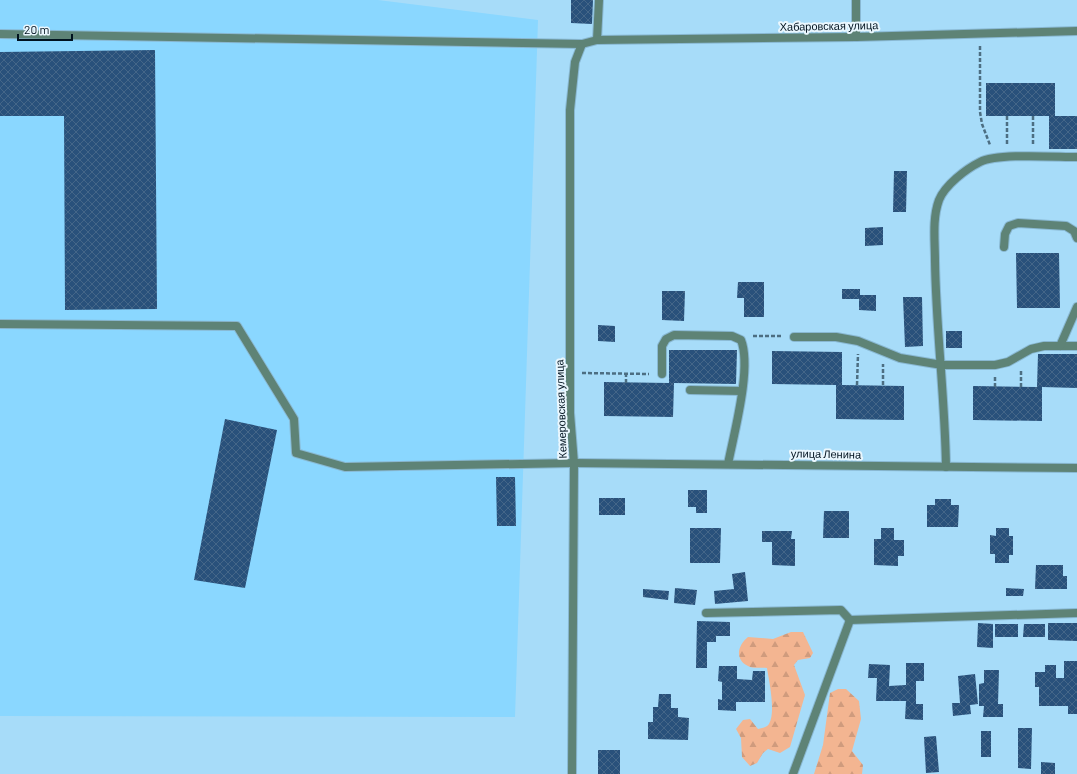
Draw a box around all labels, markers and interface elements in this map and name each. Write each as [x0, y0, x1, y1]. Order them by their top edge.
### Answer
scale bar [18, 16, 72, 42]
street label: Хабаровская улица [780, 18, 879, 33]
text: 20 m [24, 22, 50, 36]
street label: Кемеровская улица [552, 358, 569, 459]
street label: улица Ленина [791, 446, 862, 461]

